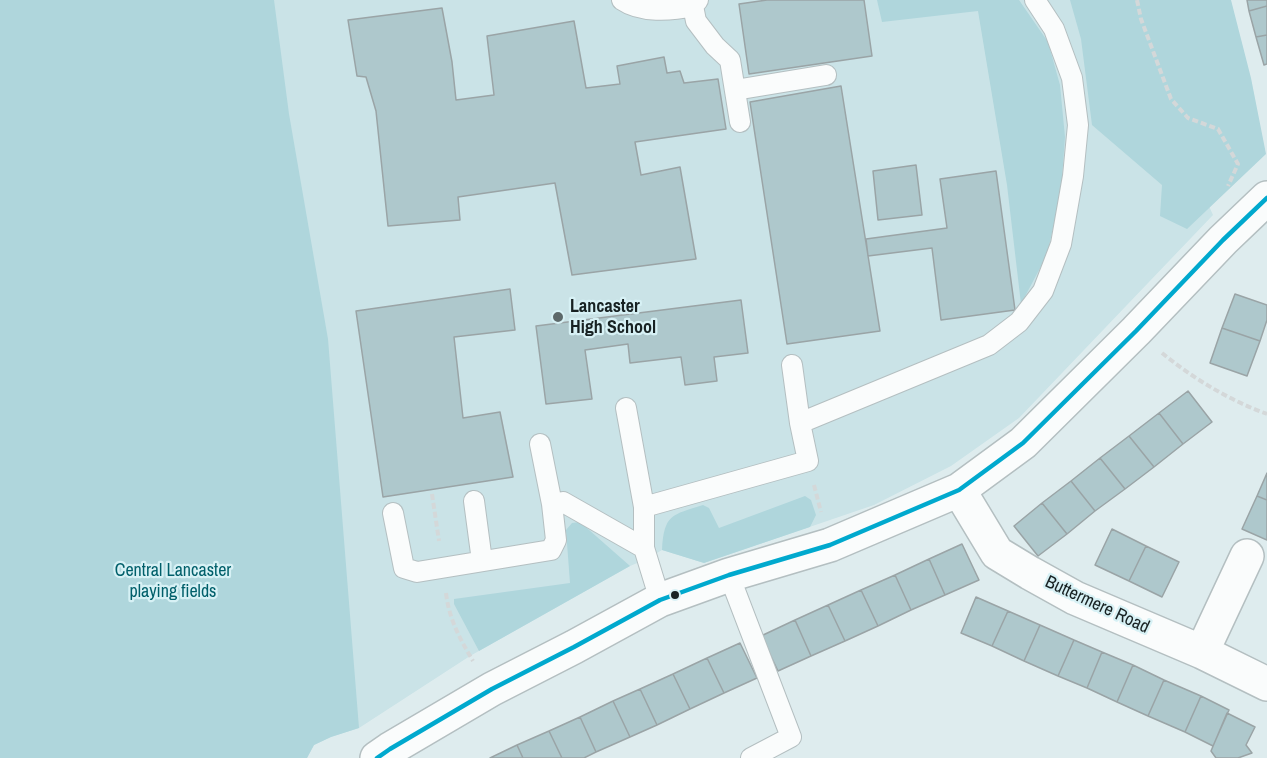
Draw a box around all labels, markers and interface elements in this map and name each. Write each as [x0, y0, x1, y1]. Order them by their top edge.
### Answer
place label: Lancaster High School [570, 296, 656, 338]
marker: Lancaster High School [551, 310, 565, 324]
park label: Central Lancaster playing fields [115, 560, 231, 602]
street label: Buttermere Road [1042, 571, 1152, 639]
unlabelled marker [669, 589, 681, 601]

